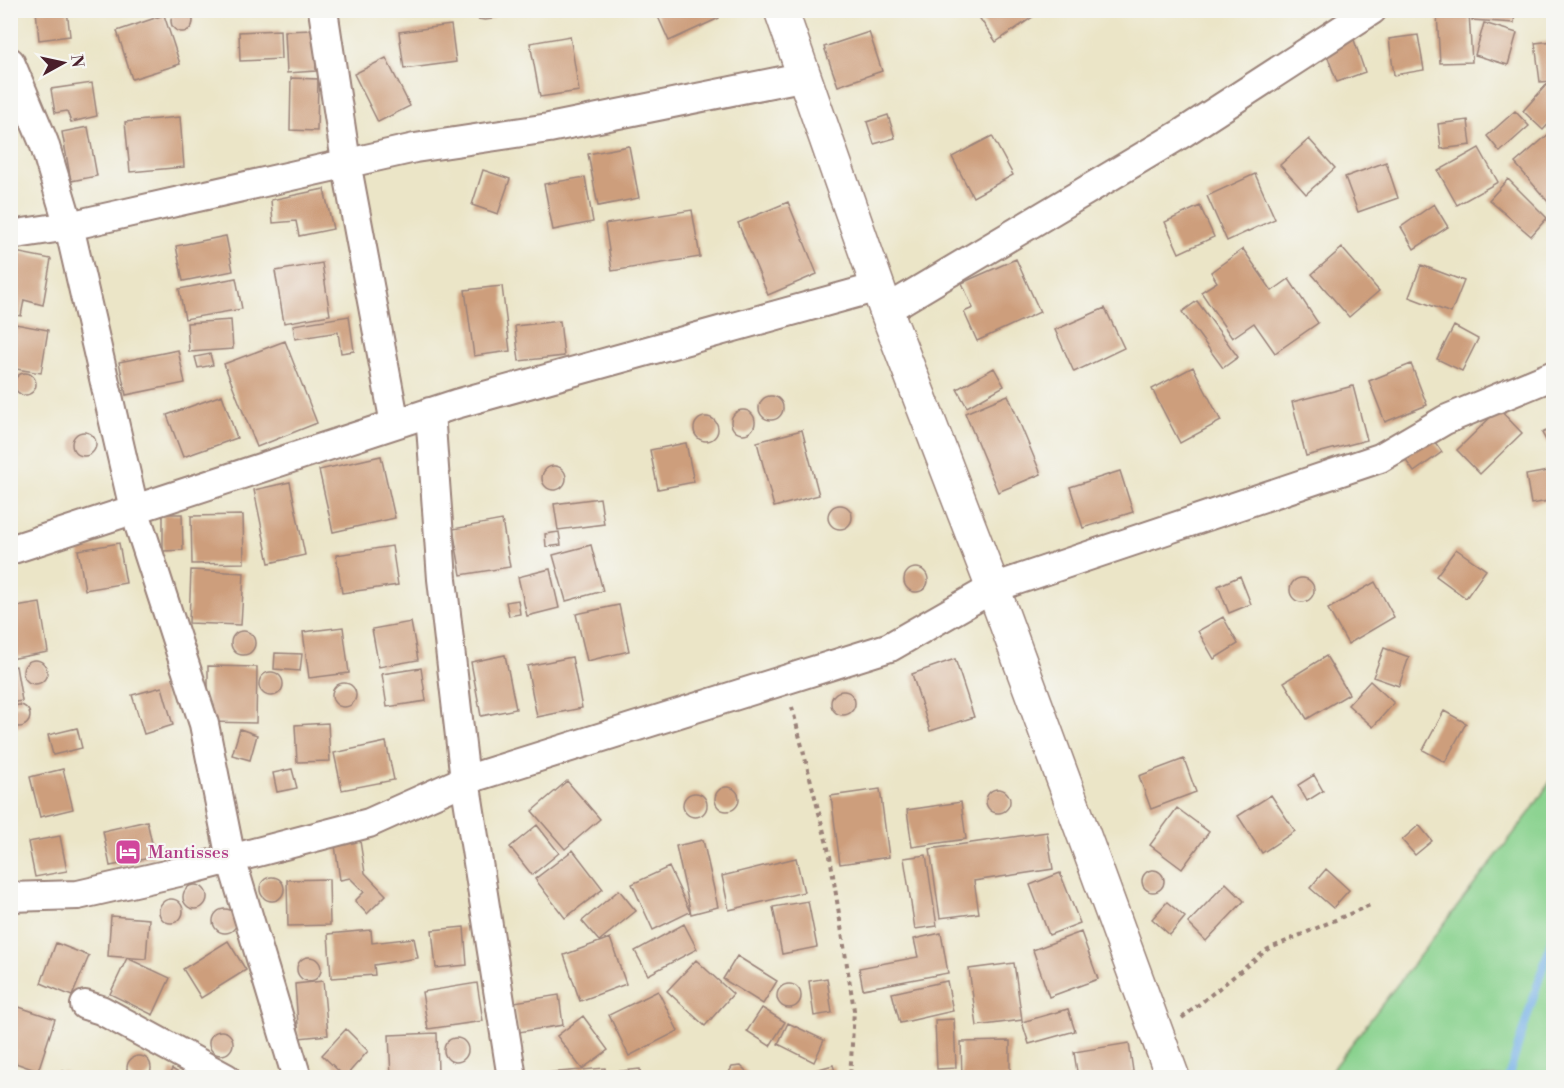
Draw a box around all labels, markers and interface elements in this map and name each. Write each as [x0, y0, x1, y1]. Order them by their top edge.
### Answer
north arrow [33, 33, 93, 93]
text: N [66, 53, 88, 69]
hotel icon: Mantisses [113, 837, 143, 867]
place label: Mantisses [148, 841, 229, 864]

